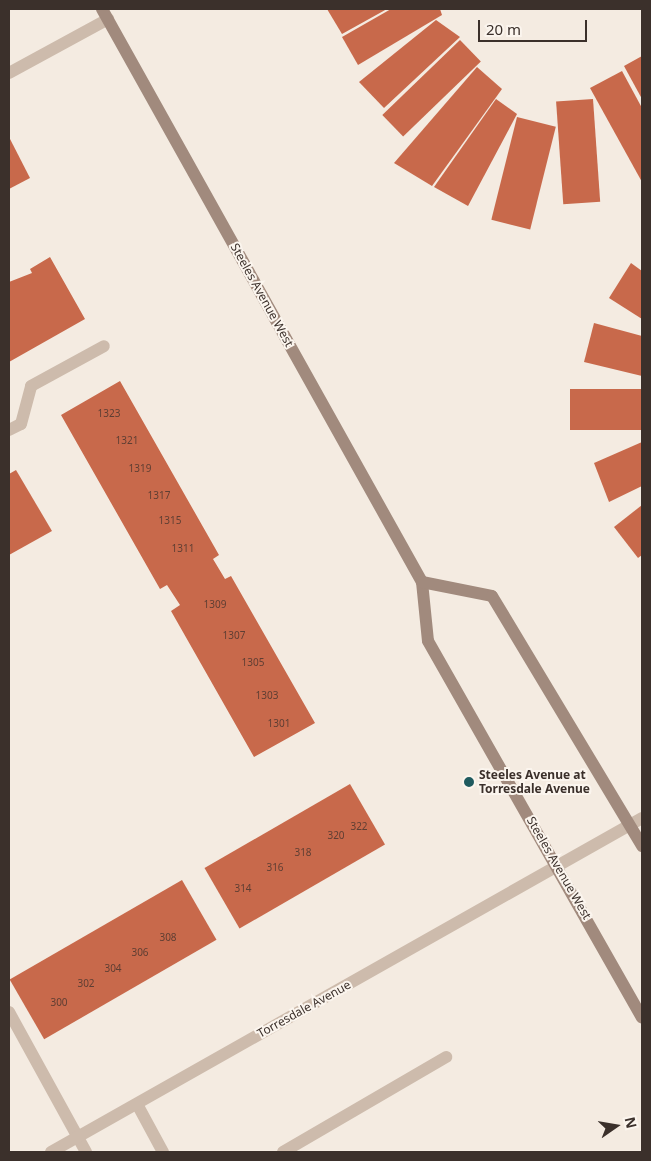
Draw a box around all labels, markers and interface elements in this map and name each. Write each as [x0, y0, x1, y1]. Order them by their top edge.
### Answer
scale bar [481, 10, 590, 42]
text: 20 m [486, 19, 521, 39]
street label: Steeles Avenue West [228, 241, 296, 349]
house number: 1323 [98, 408, 120, 420]
house number: 1321 [116, 435, 138, 447]
house number: 1319 [129, 463, 151, 475]
house number: 1317 [148, 490, 170, 502]
house number: 1315 [159, 515, 181, 527]
house number: 1311 [172, 543, 194, 555]
house number: 1309 [204, 599, 226, 611]
house number: 1307 [223, 630, 245, 642]
house number: 1305 [242, 657, 264, 669]
house number: 1303 [256, 690, 278, 702]
house number: 1301 [268, 718, 290, 730]
place label: Steeles Avenue at Torresdale Avenue [479, 768, 590, 796]
marker: Steeles Avenue at Torresdale Avenue [463, 776, 475, 788]
street label: Steeles Avenue West [524, 814, 594, 922]
house number: 322 [350, 821, 368, 833]
house number: 320 [327, 830, 345, 842]
house number: 318 [294, 847, 312, 859]
house number: 316 [266, 862, 284, 874]
house number: 314 [234, 883, 252, 895]
house number: 308 [159, 932, 177, 944]
house number: 306 [131, 947, 149, 959]
house number: 304 [104, 963, 122, 975]
street label: Torresdale Avenue [255, 977, 353, 1041]
house number: 302 [77, 978, 95, 990]
house number: 300 [50, 997, 68, 1009]
north arrow [591, 1101, 641, 1151]
text: N [621, 1115, 642, 1130]

